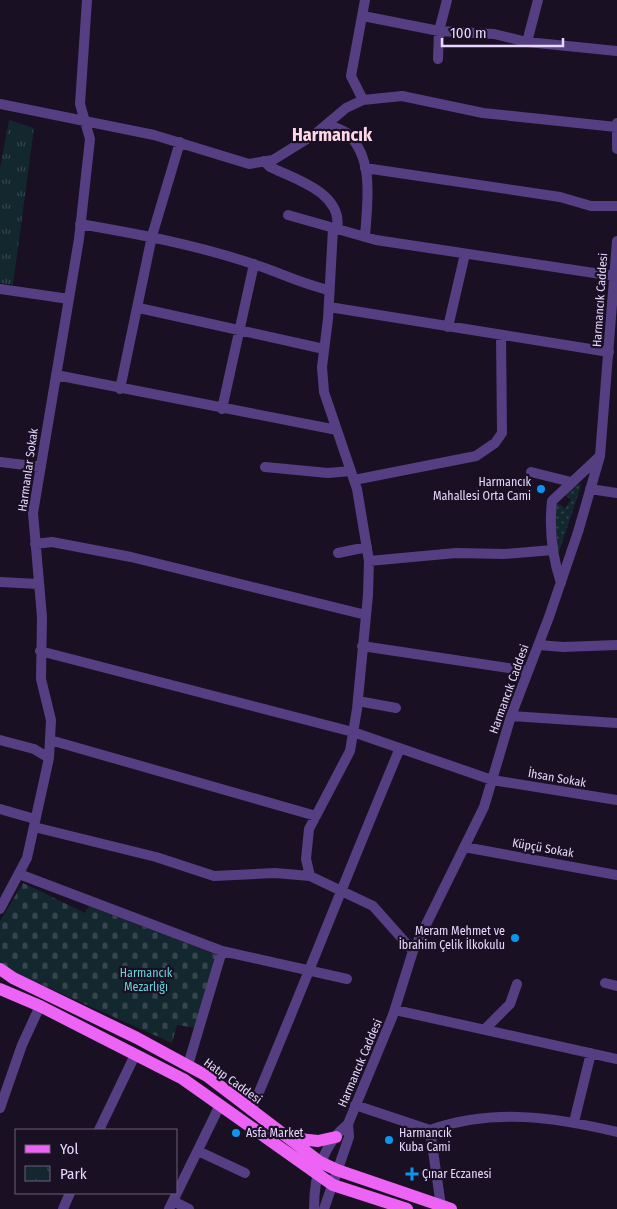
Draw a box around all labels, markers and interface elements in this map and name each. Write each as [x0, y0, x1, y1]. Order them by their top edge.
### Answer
scale bar [442, 15, 563, 47]
text: 100 m [450, 24, 487, 42]
district label: Harmancık [292, 124, 373, 146]
street label: Harmancık Caddesi [590, 253, 610, 347]
street label: Harmanlar Sokak [15, 427, 41, 513]
place label: Harmancık Mahallesi Orta Cami [433, 475, 531, 503]
marker: Harmancık Mahallesi Orta Cami [535, 483, 547, 495]
street label: Harmancık Caddesi [486, 642, 532, 736]
street label: İhsan Sokak [527, 765, 588, 790]
street label: Küpçü Sokak [511, 836, 575, 860]
place label: Meram Mehmet ve İbrahim Çelik İlkokulu [399, 924, 505, 952]
marker: Meram Mehmet ve İbrahim Çelik İlkokulu [509, 932, 521, 944]
park label: Harmancık Mezarlığı [120, 966, 173, 994]
street label: Harmancık Caddesi [335, 1017, 385, 1109]
street label: Hatıp Caddesi [201, 1055, 265, 1107]
place label: Asfa Market [246, 1126, 304, 1140]
place label: Harmancık Kuba Cami [399, 1126, 452, 1154]
marker: Asfa Market [230, 1127, 242, 1139]
legend [15, 1129, 178, 1194]
marker: Harmancık Kuba Cami [383, 1134, 395, 1146]
text: Yol [60, 1140, 78, 1158]
text: Park [60, 1165, 87, 1183]
place label: Çınar Eczanesi [422, 1167, 492, 1181]
marker: Çınar Eczanesi [406, 1168, 418, 1180]

